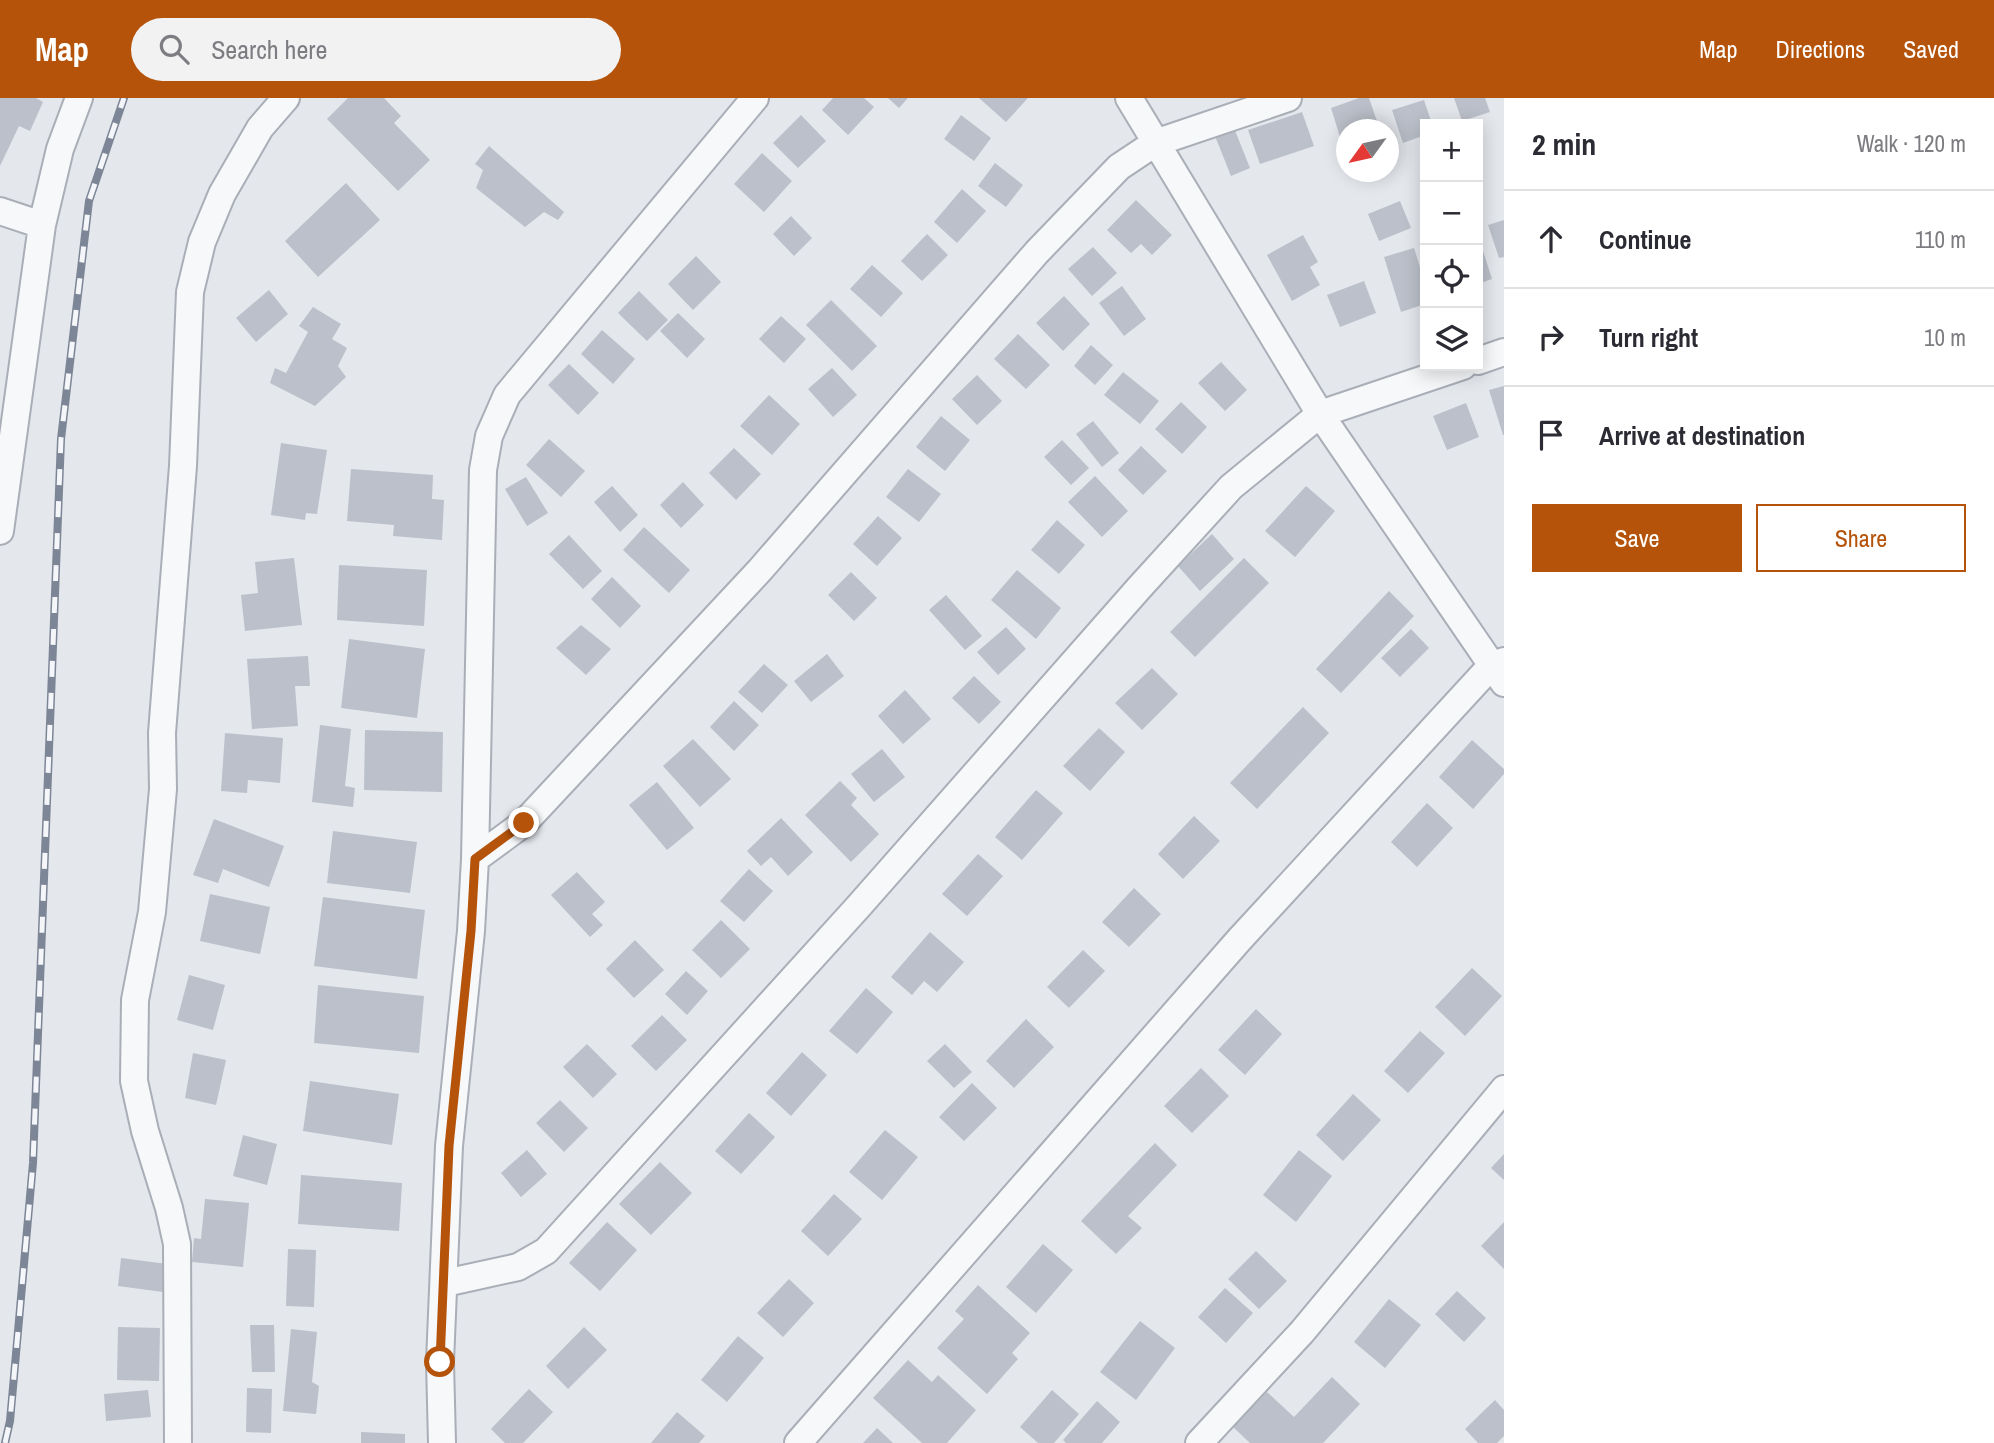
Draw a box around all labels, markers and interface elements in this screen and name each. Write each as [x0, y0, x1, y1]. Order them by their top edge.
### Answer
search box [131, 18, 621, 81]
text: Map [35, 27, 89, 71]
icon: search [155, 30, 193, 68]
text: Search here [211, 32, 327, 67]
text: Map [1699, 33, 1737, 65]
text: Directions [1775, 33, 1865, 65]
text: Saved [1903, 33, 1959, 65]
north arrow [1336, 119, 1399, 182]
map controls [1420, 119, 1483, 371]
button: + [1420, 119, 1483, 182]
text: 2 min [1532, 124, 1596, 164]
text: Walk · 120 m [1857, 128, 1966, 159]
button: − [1420, 182, 1483, 245]
icon: ahead [1532, 220, 1570, 258]
text: Continue [1599, 222, 1691, 257]
text: 110 m [1915, 224, 1966, 255]
button: locate [1420, 245, 1483, 308]
button: layers [1420, 308, 1483, 371]
icon: right [1532, 318, 1570, 356]
text: Turn right [1599, 320, 1698, 355]
text: 10 m [1924, 322, 1966, 353]
icon: arrive [1532, 416, 1570, 454]
text: Arrive at destination [1599, 418, 1805, 453]
button: Save [1532, 504, 1742, 572]
button: Share [1756, 504, 1966, 572]
route end [508, 807, 539, 838]
route start [424, 1346, 455, 1377]

